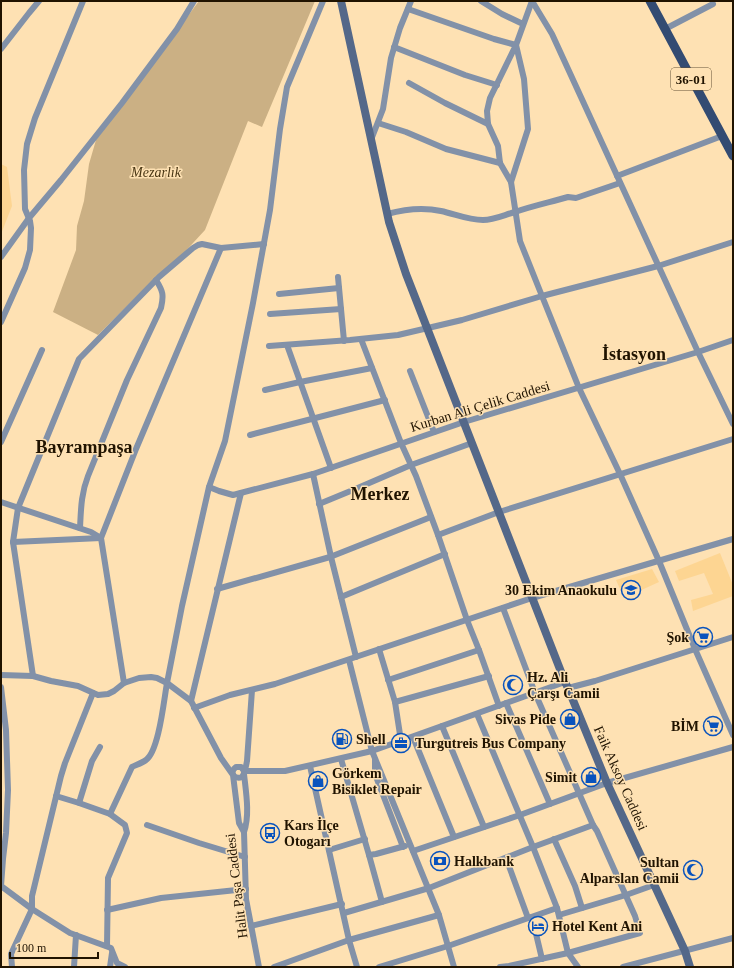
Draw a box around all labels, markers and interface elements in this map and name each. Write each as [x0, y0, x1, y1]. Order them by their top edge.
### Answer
road number: 36-01 [671, 68, 711, 90]
park label: Mezarlık [130, 165, 182, 180]
district label: İstasyon [602, 344, 666, 364]
street label: Kurban Ali Çelik Caddesi [409, 378, 552, 435]
district label: Bayrampaşa [35, 437, 133, 457]
district label: Merkez [351, 484, 409, 504]
school or university icon: 30 Ekim Anaokulu [620, 579, 642, 601]
place label: 30 Ekim Anaokulu [505, 583, 617, 598]
supermarket icon: Şok [692, 626, 714, 648]
place label: Şok [666, 630, 689, 645]
place label: Hz. Ali Çarşı Camii [527, 670, 600, 701]
mosque icon: Hz. Ali Çarşı Camii [502, 674, 524, 696]
shop icon: Sivas Pide [559, 708, 581, 730]
place label: Sivas Pide [495, 712, 556, 727]
supermarket icon: BİM [702, 715, 724, 737]
place label: BİM [671, 718, 699, 734]
street label: Faik Aksoy Caddesi [591, 724, 650, 833]
fuel station icon: Shell [331, 728, 353, 750]
place label: Shell [356, 732, 386, 747]
office icon: Turgutreis Bus Company [390, 732, 412, 754]
place label: Turgutreis Bus Company [415, 736, 566, 751]
place label: Görkem Bisiklet Repair [332, 766, 422, 797]
shop icon: Simit [580, 766, 602, 788]
shop icon: Görkem Bisiklet Repair [307, 770, 329, 792]
place label: Simit [545, 770, 577, 785]
place label: Kars İlçe Otogarı [284, 817, 339, 849]
bus stop icon: Kars İlçe Otogarı [259, 822, 281, 844]
street label: Halit Paşa Caddesi [223, 832, 250, 939]
bank icon: Halkbank [429, 850, 451, 872]
place label: Halkbank [454, 854, 514, 869]
place label: Sultan Alparslan Camii [580, 855, 679, 886]
mosque icon: Sultan Alparslan Camii [682, 859, 704, 881]
hotel icon: Hotel Kent Ani [527, 915, 549, 937]
place label: Hotel Kent Ani [552, 919, 642, 934]
scale bar [10, 934, 98, 960]
text: 100 m [16, 941, 47, 955]

